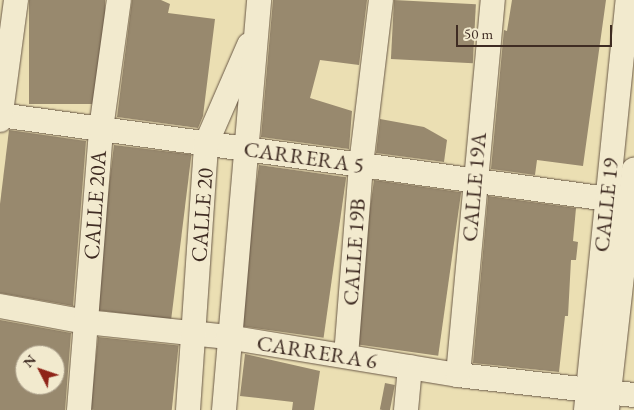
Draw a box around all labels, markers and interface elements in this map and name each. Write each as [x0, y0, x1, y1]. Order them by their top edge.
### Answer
scale bar [459, 15, 615, 47]
text: 50 m [464, 24, 493, 43]
street label: CALLE 19A [456, 131, 492, 243]
street label: CARRERA 5 [242, 135, 366, 179]
street label: CALLE 20A [78, 149, 112, 261]
street label: CALLE 19 [588, 157, 624, 253]
street label: CALLE 20 [186, 167, 218, 263]
street label: CALLE 19B [337, 198, 371, 306]
street label: CARRERA 6 [255, 329, 379, 375]
north arrow [15, 345, 65, 395]
text: N [19, 351, 40, 371]

